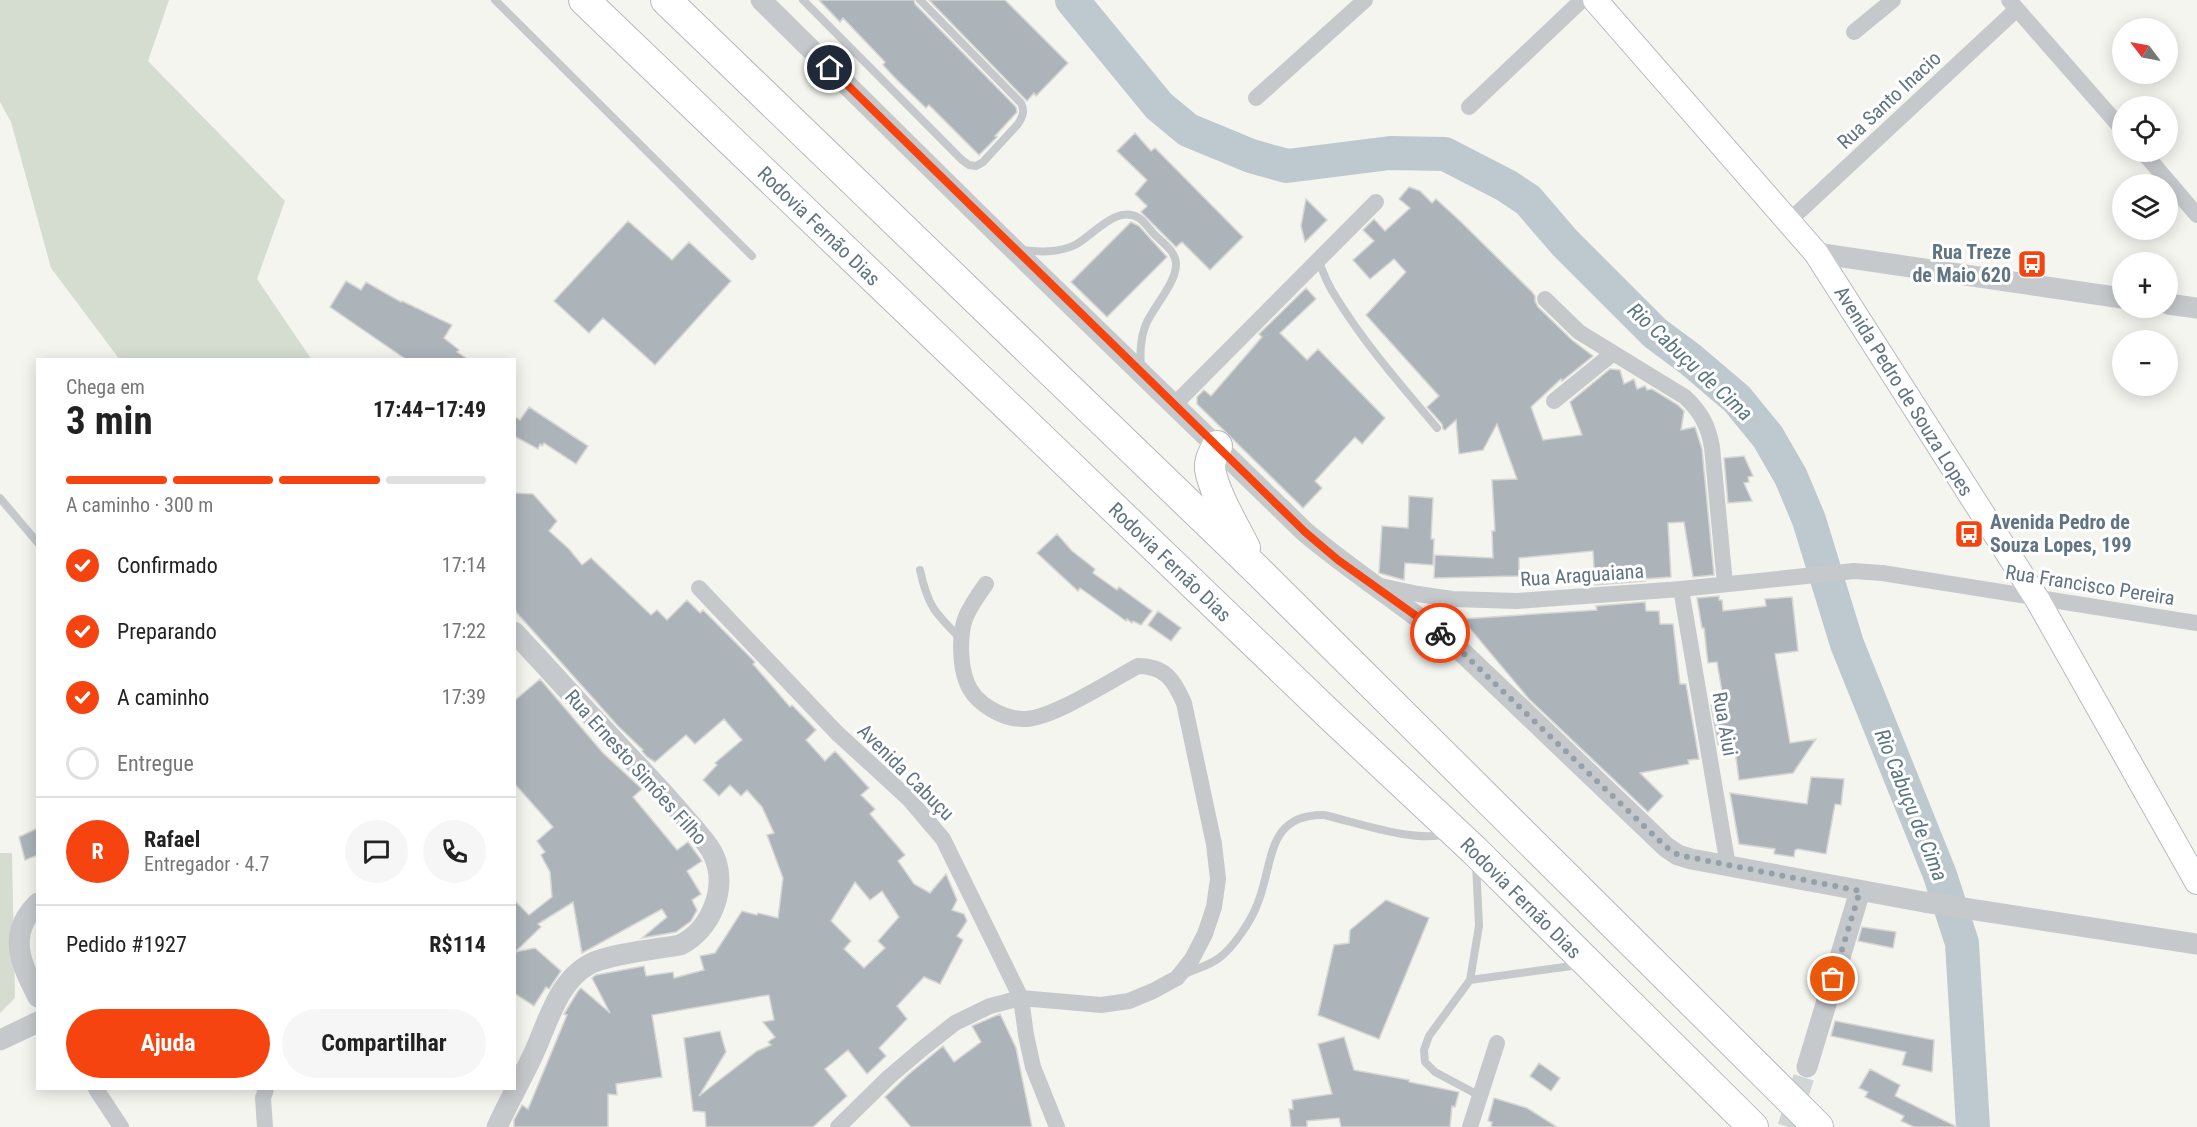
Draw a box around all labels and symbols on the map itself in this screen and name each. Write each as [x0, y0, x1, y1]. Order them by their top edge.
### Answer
north arrow [2112, 18, 2178, 84]
pin [804, 42, 855, 93]
street label: Rua Santo Inacio [1832, 46, 1946, 154]
street label: Rodovia Fernão Dias [753, 161, 885, 291]
place label: Rua Treze de Maio 620 [1912, 240, 2011, 287]
bus stop icon: Rua Treze de Maio 620 [2016, 248, 2048, 280]
street label: Avenida Pedro de Souza Lopes [1829, 282, 1979, 500]
water label: Rio Cabuçu de Cima [1623, 298, 1757, 426]
street label: Rodovia Fernão Dias [1104, 497, 1236, 627]
place label: Avenida Pedro de Souza Lopes, 199 [1990, 510, 2132, 557]
bus stop icon: Avenida Pedro de Souza Lopes, 199 [1953, 518, 1985, 550]
street label: Rua Araguaiana [1519, 559, 1645, 591]
street label: Rua Francisco Pereira [2004, 560, 2176, 610]
courier [1410, 603, 1470, 663]
street label: Rua Ernesto Simões Filho [560, 684, 712, 850]
street label: Rua Aiui [1708, 690, 1742, 758]
street label: Avenida Cabuçu [853, 719, 959, 825]
water label: Rio Cabuçu de Cima [1870, 726, 1952, 884]
street label: Rodovia Fernão Dias [1455, 832, 1587, 964]
pin [1807, 953, 1858, 1004]

